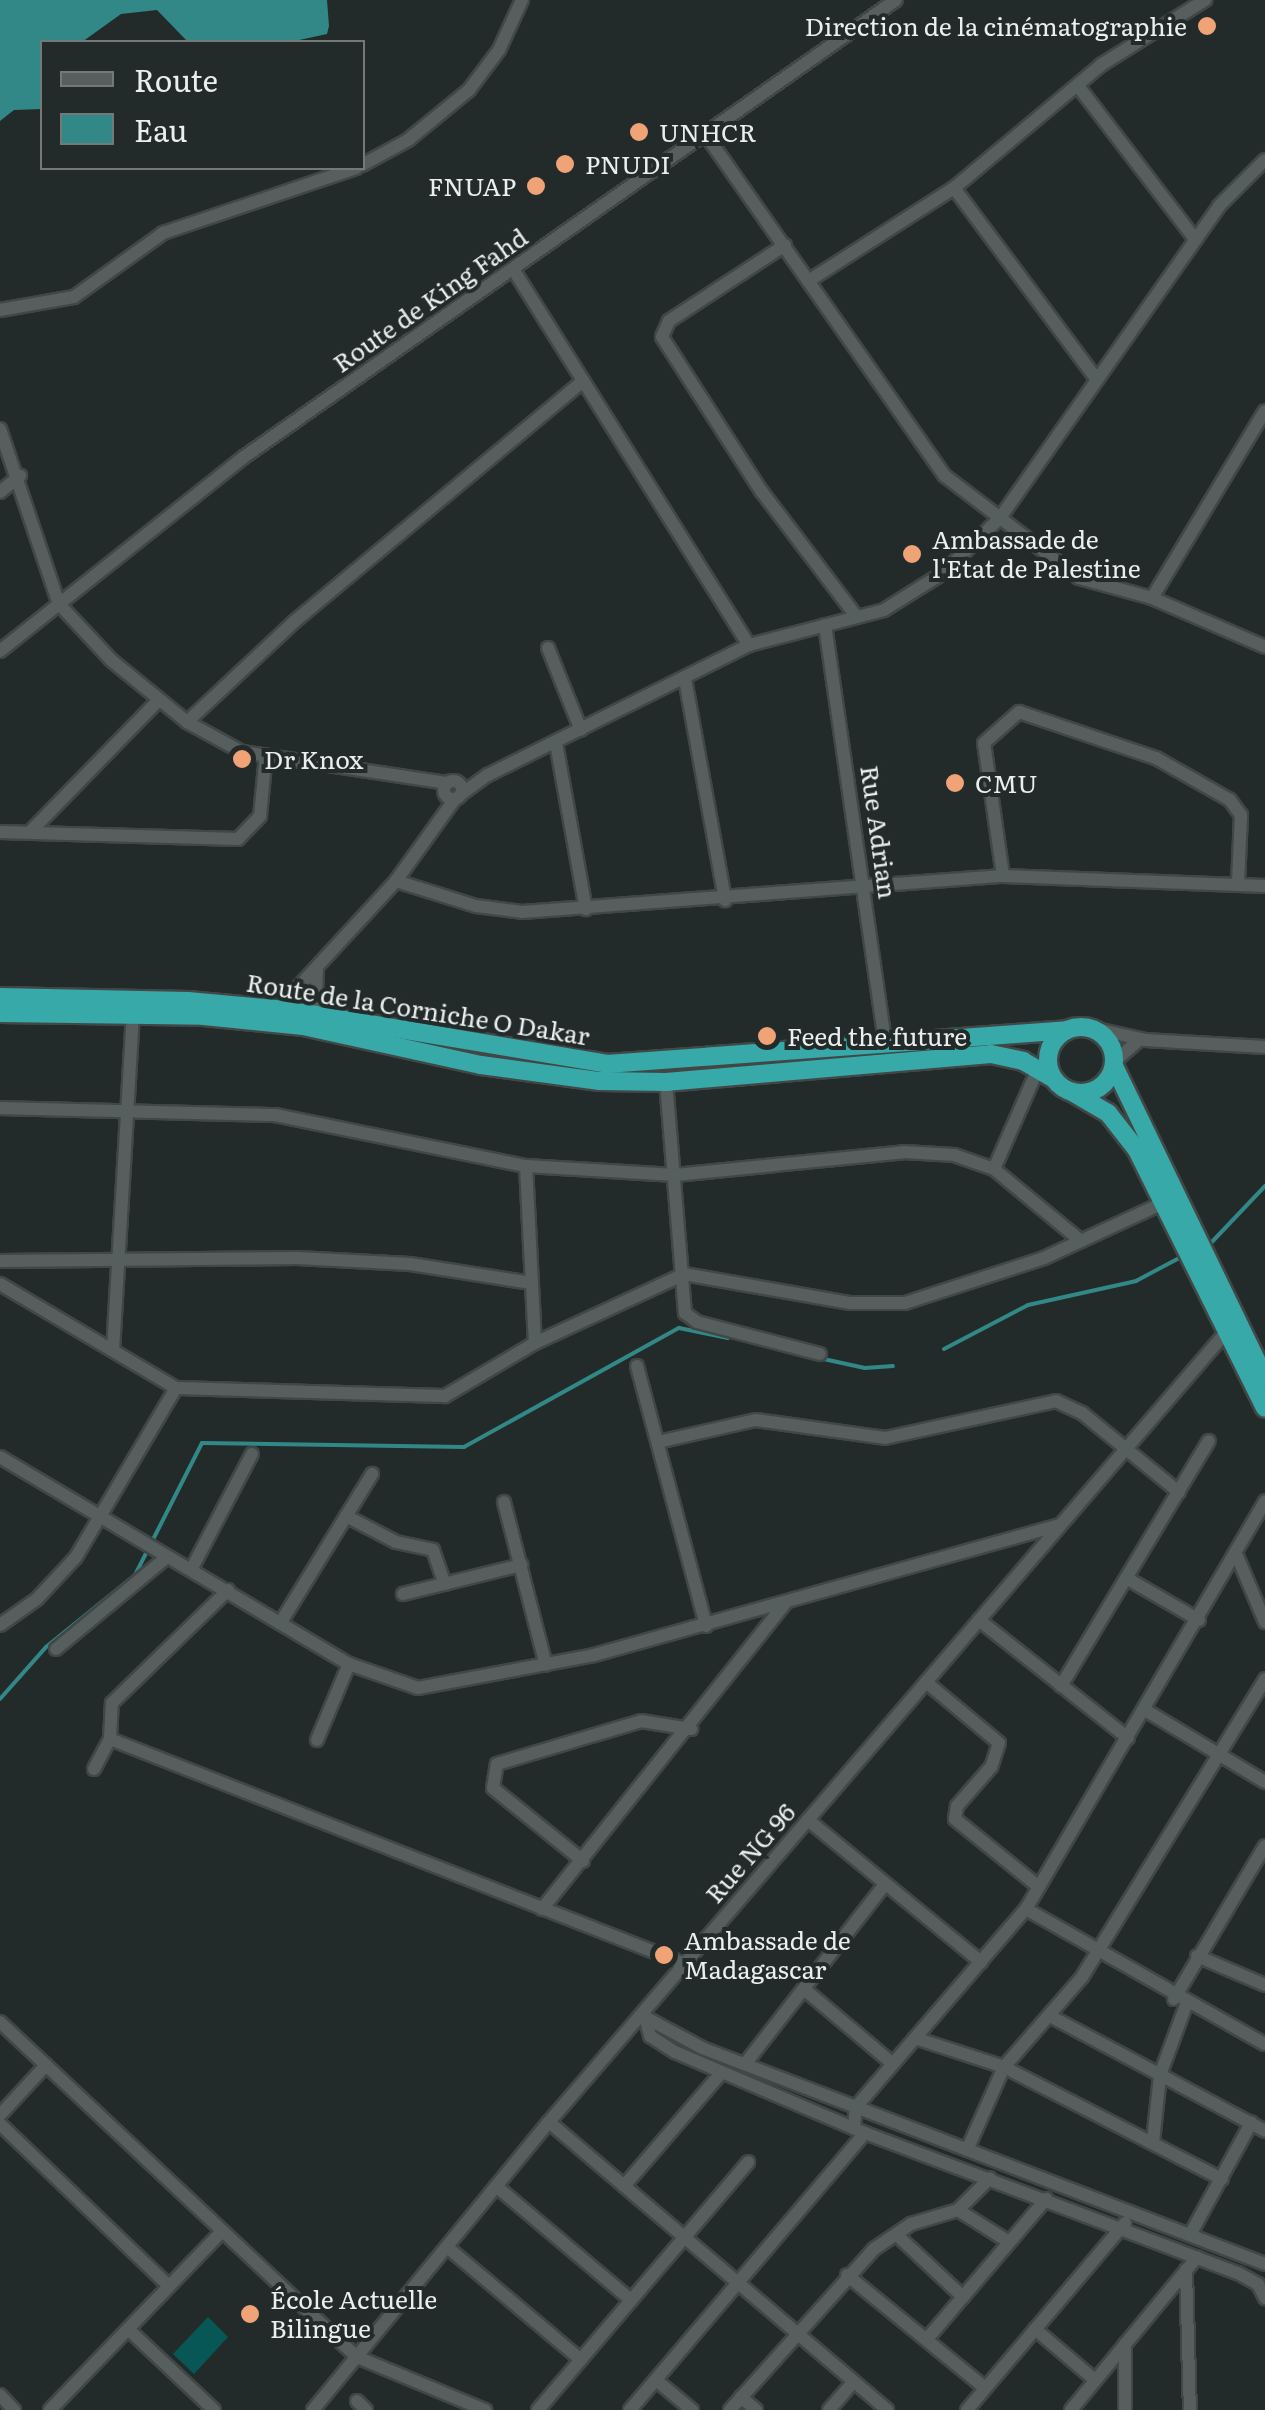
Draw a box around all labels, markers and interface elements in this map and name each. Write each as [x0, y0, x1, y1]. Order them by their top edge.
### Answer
place label: Direction de la cinématographie [805, 11, 1187, 41]
marker: Direction de la cinématographie [1196, 15, 1218, 37]
legend [40, 40, 365, 170]
text: Route [134, 57, 218, 101]
text: Eau [134, 107, 188, 151]
place label: UNHCR [659, 117, 757, 147]
marker: UNHCR [628, 121, 650, 143]
place label: PNUDI [585, 149, 671, 179]
marker: PNUDI [554, 153, 576, 175]
place label: FNUAP [428, 171, 516, 201]
marker: FNUAP [525, 175, 547, 197]
street label: Route de King Fahd [327, 222, 533, 378]
place label: Ambassade de l'Etat de Palestine [932, 525, 1141, 584]
marker: Ambassade de l'Etat de Palestine [901, 543, 923, 565]
place label: Dr Knox [264, 744, 364, 774]
marker: Dr Knox [229, 746, 255, 772]
street label: Rue Adrian [855, 763, 903, 901]
place label: CMU [975, 768, 1038, 798]
marker: CMU [944, 772, 966, 794]
street label: Route de la Corniche O Dakar [244, 967, 592, 1051]
place label: Feed the future [787, 1021, 967, 1051]
marker: Feed the future [756, 1025, 778, 1047]
street label: Rue NG 96 [699, 1797, 801, 1909]
place label: Ambassade de Madagascar [684, 1926, 851, 1985]
marker: Ambassade de Madagascar [653, 1944, 675, 1966]
place label: École Actuelle Bilingue [270, 2285, 437, 2344]
marker: École Actuelle Bilingue [239, 2303, 261, 2325]

